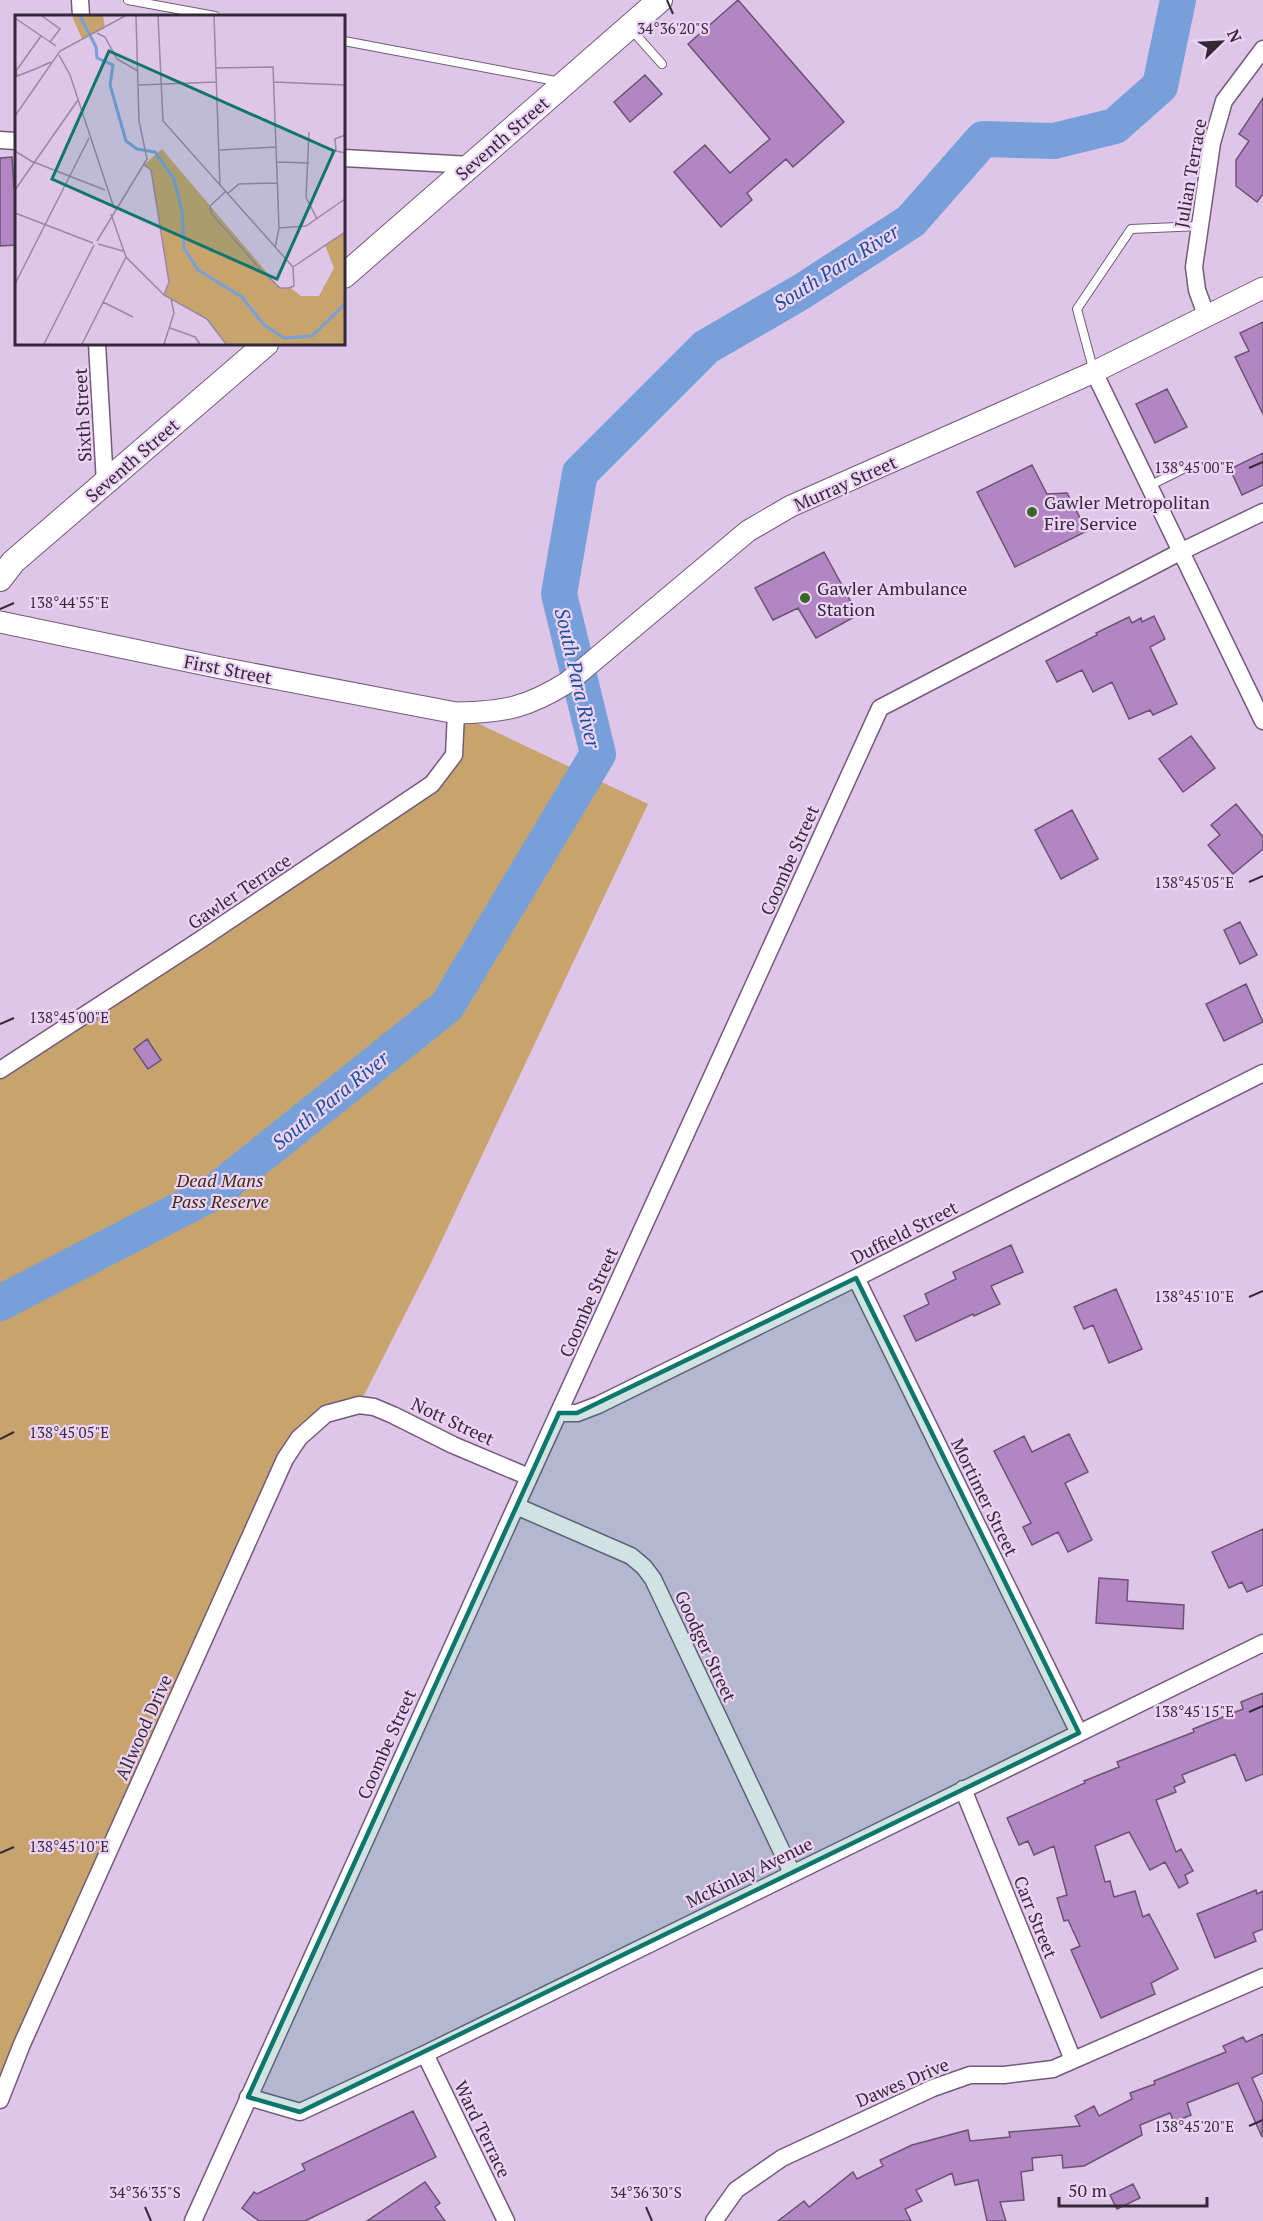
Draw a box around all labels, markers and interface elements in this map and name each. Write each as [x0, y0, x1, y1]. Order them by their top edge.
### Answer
north arrow [1191, 12, 1251, 72]
inset map [15, 15, 345, 345]
text: 34°36'20"S [637, 18, 709, 38]
text: N [1222, 26, 1247, 46]
street label: Seventh Street [450, 90, 554, 185]
street label: Julian Terrace [1169, 116, 1211, 230]
water label: South Para River [768, 217, 905, 316]
street label: Sixth Street [68, 367, 96, 463]
street label: Seventh Street [80, 412, 184, 507]
street label: Murray Street [790, 449, 901, 516]
text: 138°45'00"E [1154, 457, 1234, 477]
place label: Gawler Metropolitan Fire Service [1044, 490, 1210, 535]
marker: Gawler Metropolitan Fire Service [1025, 505, 1039, 519]
place label: Gawler Ambulance Station [817, 576, 967, 621]
marker: Gawler Ambulance Station [798, 591, 812, 605]
text: 138°44'55"E [29, 592, 109, 612]
water label: South Para River [549, 605, 608, 752]
street label: First Street [182, 649, 274, 689]
street label: Coombe Street [754, 801, 824, 919]
street label: Gawler Terrace [183, 848, 295, 934]
text: 138°45'05"E [1154, 872, 1234, 892]
text: 138°45'00"E [29, 1007, 109, 1027]
water label: South Para River [266, 1044, 395, 1155]
park label: Dead Mans Pass Reserve [170, 1168, 269, 1213]
street label: Duffield Street [846, 1195, 962, 1269]
street label: Coombe Street [553, 1243, 623, 1361]
text: 138°45'10"E [1154, 1286, 1234, 1306]
street label: Nott Street [408, 1391, 499, 1451]
text: 138°45'05"E [29, 1422, 109, 1442]
street label: Mortimer Street [946, 1434, 1024, 1560]
street label: Goodger Street [670, 1586, 742, 1706]
street label: Allwood Drive [109, 1670, 177, 1784]
street label: Coombe Street [351, 1685, 421, 1803]
text: 138°45'15"E [1154, 1701, 1234, 1721]
street label: McKinlay Avenue [682, 1831, 816, 1913]
text: 138°45'10"E [29, 1836, 109, 1856]
street label: Carr Street [1009, 1872, 1064, 1962]
street label: Dawes Drive [852, 2052, 952, 2112]
street label: Ward Terrace [449, 2077, 517, 2181]
text: 138°45'20"E [1154, 2116, 1234, 2136]
scale bar [1059, 2170, 1208, 2208]
text: 50 m [1068, 2178, 1108, 2202]
text: 34°36'35"S [109, 2182, 181, 2202]
text: 34°36'30"S [610, 2182, 682, 2202]

